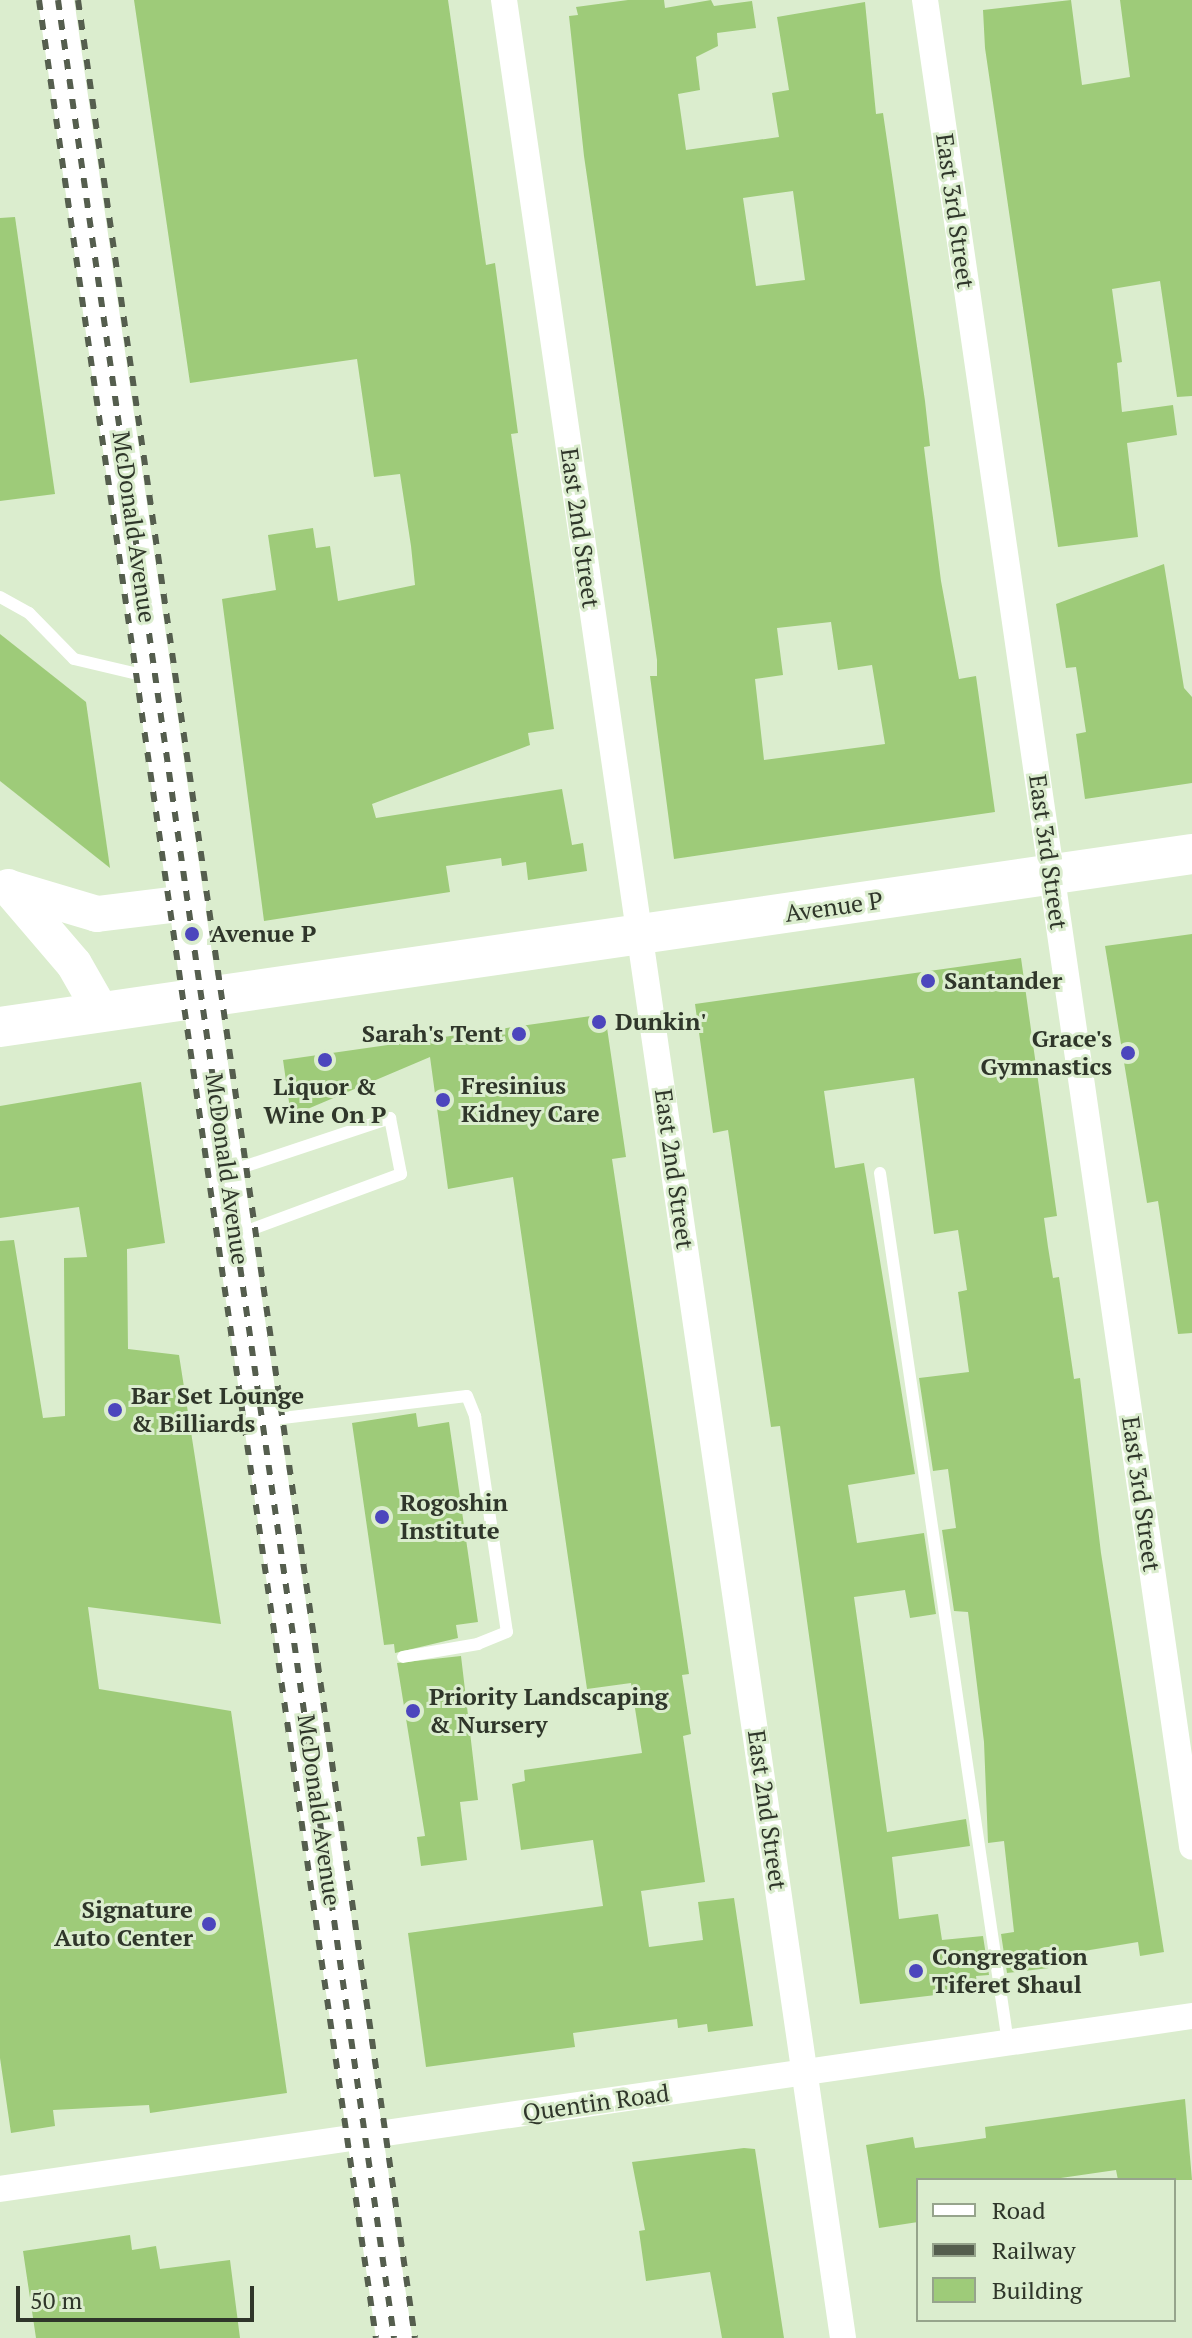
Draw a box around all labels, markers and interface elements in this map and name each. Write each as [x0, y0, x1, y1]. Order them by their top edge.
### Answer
street label: East 3rd Street [930, 132, 980, 290]
street label: McDonald Avenue [106, 429, 162, 625]
street label: East 2nd Street [555, 446, 605, 610]
street label: East 3rd Street [1023, 773, 1073, 931]
street label: Avenue P [783, 886, 885, 928]
place label: Avenue P [210, 920, 316, 948]
marker: Avenue P [181, 923, 203, 945]
place label: Santander [944, 967, 1062, 995]
marker: Santander [919, 972, 937, 990]
place label: Dunkin' [615, 1008, 706, 1036]
marker: Dunkin' [590, 1013, 608, 1031]
place label: Sarah's Tent [362, 1020, 503, 1048]
marker: Sarah's Tent [510, 1025, 528, 1043]
place label: Grace's Gymnastics [980, 1025, 1112, 1081]
marker: Grace's Gymnastics [1119, 1044, 1137, 1062]
marker: Liquor & Wine On P [316, 1051, 334, 1069]
street label: McDonald Avenue [199, 1071, 255, 1267]
place label: Fresinius Kidney Care [461, 1072, 600, 1128]
place label: Liquor & Wine On P [264, 1073, 386, 1129]
street label: East 2nd Street [649, 1087, 699, 1251]
marker: Fresinius Kidney Care [432, 1089, 454, 1111]
place label: Bar Set Lounge & Billiards [131, 1382, 304, 1438]
marker: Bar Set Lounge & Billiards [106, 1401, 124, 1419]
street label: East 3rd Street [1116, 1415, 1166, 1573]
place label: Rogoshin Institute [400, 1489, 508, 1545]
marker: Rogoshin Institute [371, 1506, 393, 1528]
place label: Priority Landscaping & Nursery [429, 1683, 668, 1739]
marker: Priority Landscaping & Nursery [404, 1702, 422, 1720]
street label: McDonald Avenue [291, 1712, 347, 1908]
street label: East 2nd Street [742, 1728, 792, 1892]
place label: Signature Auto Center [54, 1896, 193, 1952]
marker: Signature Auto Center [200, 1915, 218, 1933]
place label: Congregation Tiferet Shaul [932, 1943, 1088, 1999]
marker: Congregation Tiferet Shaul [907, 1962, 925, 1980]
street label: Quentin Road [521, 2078, 671, 2128]
legend [916, 2178, 1176, 2322]
text: Road [992, 2194, 1046, 2226]
text: Railway [992, 2234, 1076, 2266]
scale bar [20, 2270, 258, 2320]
text: Building [992, 2274, 1082, 2306]
text: 50 m [30, 2284, 82, 2316]

